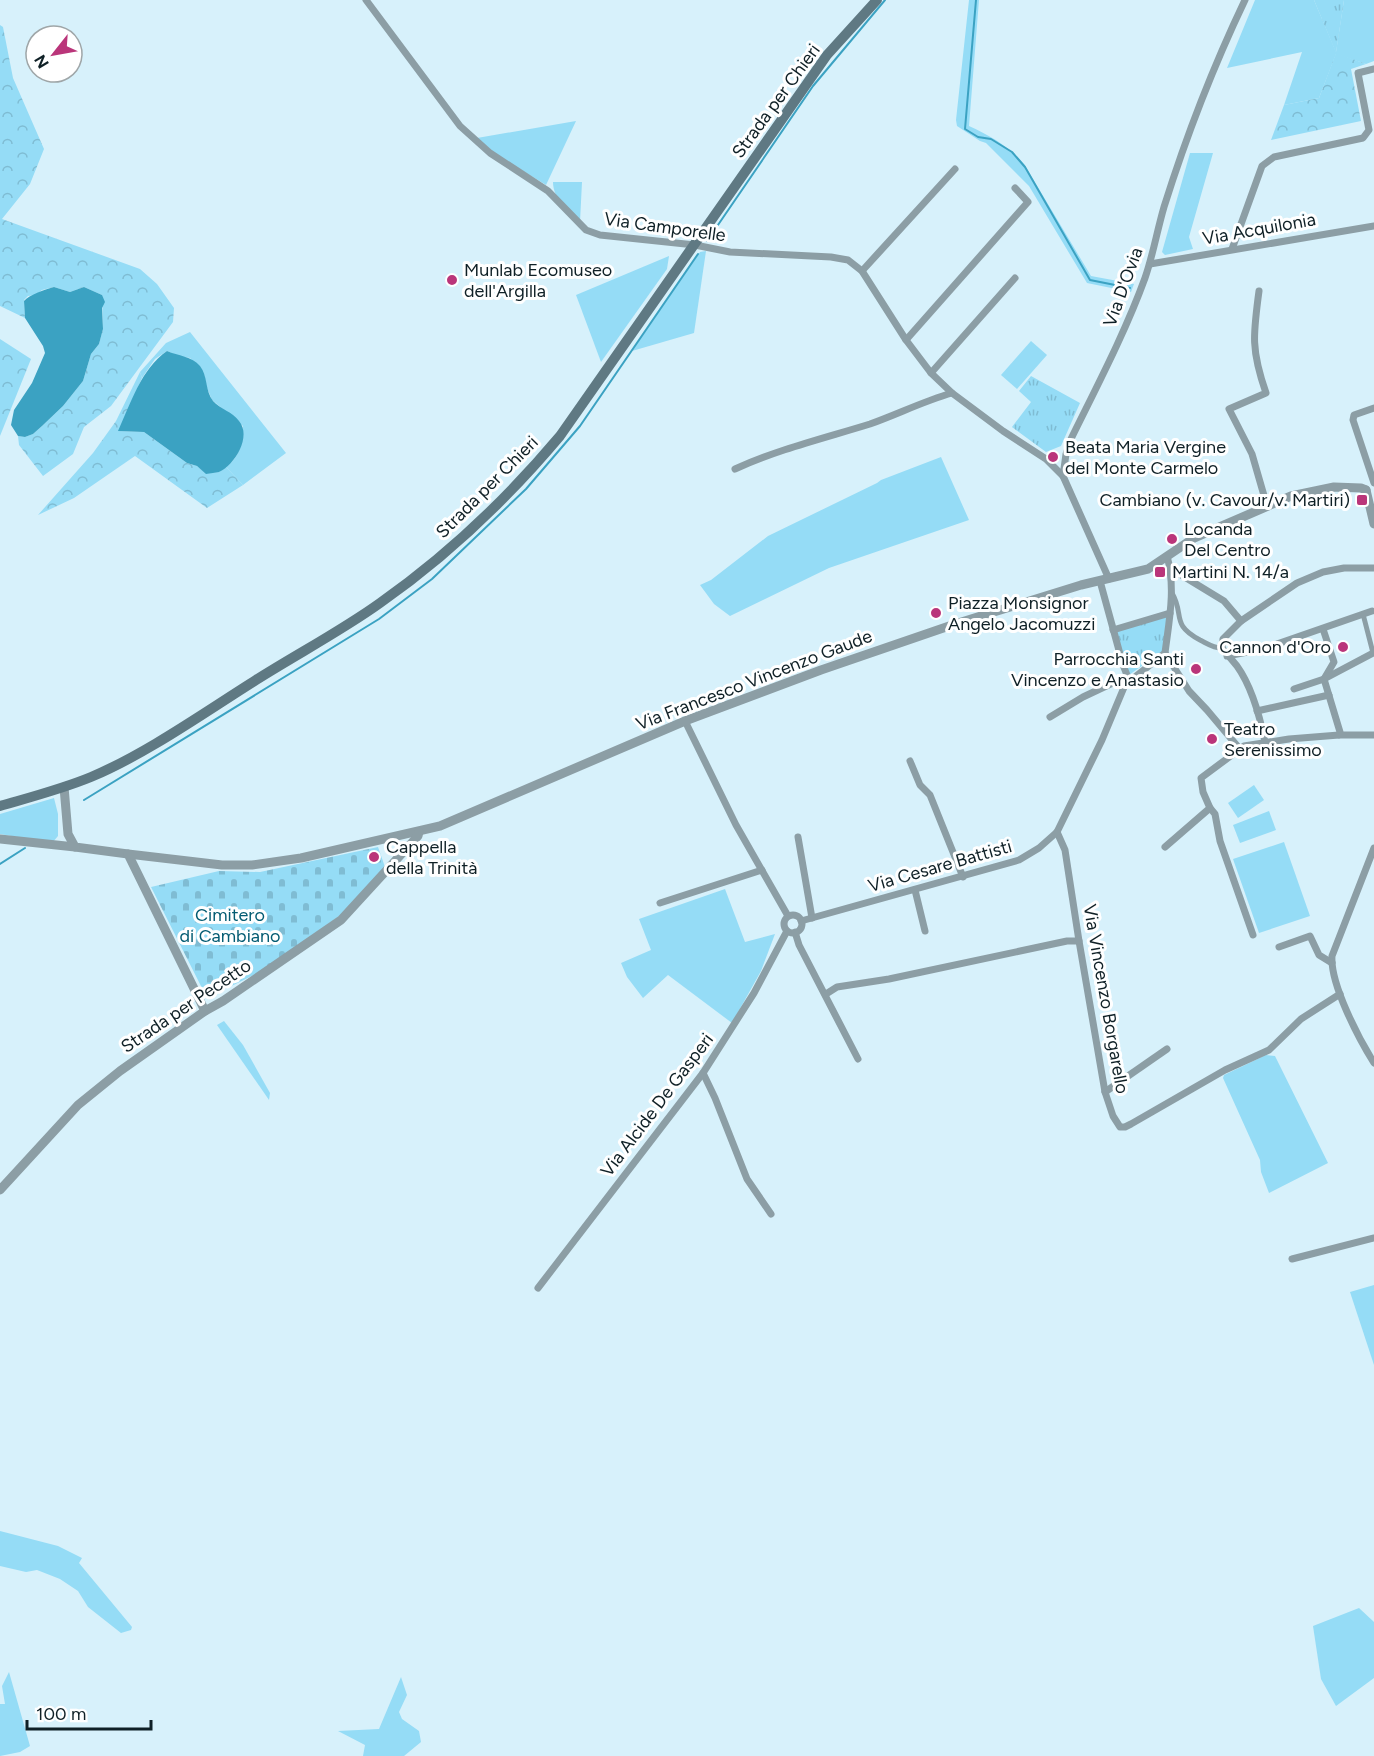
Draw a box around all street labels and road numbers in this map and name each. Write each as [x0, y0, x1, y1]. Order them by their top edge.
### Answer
street label: Strada per Chieri [727, 40, 825, 162]
street label: Via Camporelle [603, 208, 727, 246]
street label: Via Acquilonia [1201, 208, 1317, 250]
street label: Via D'Ovia [1098, 244, 1148, 330]
street label: Strada per Chieri [431, 431, 543, 543]
street label: Via Francesco Vincenzo Gaude [633, 625, 875, 735]
street label: Via Cesare Battisti [866, 835, 1014, 897]
street label: Via Vincenzo Borgarello [1079, 903, 1133, 1095]
street label: Strada per Pecetto [117, 954, 255, 1058]
street label: Via Alcide De Gasperi [596, 1029, 718, 1181]

